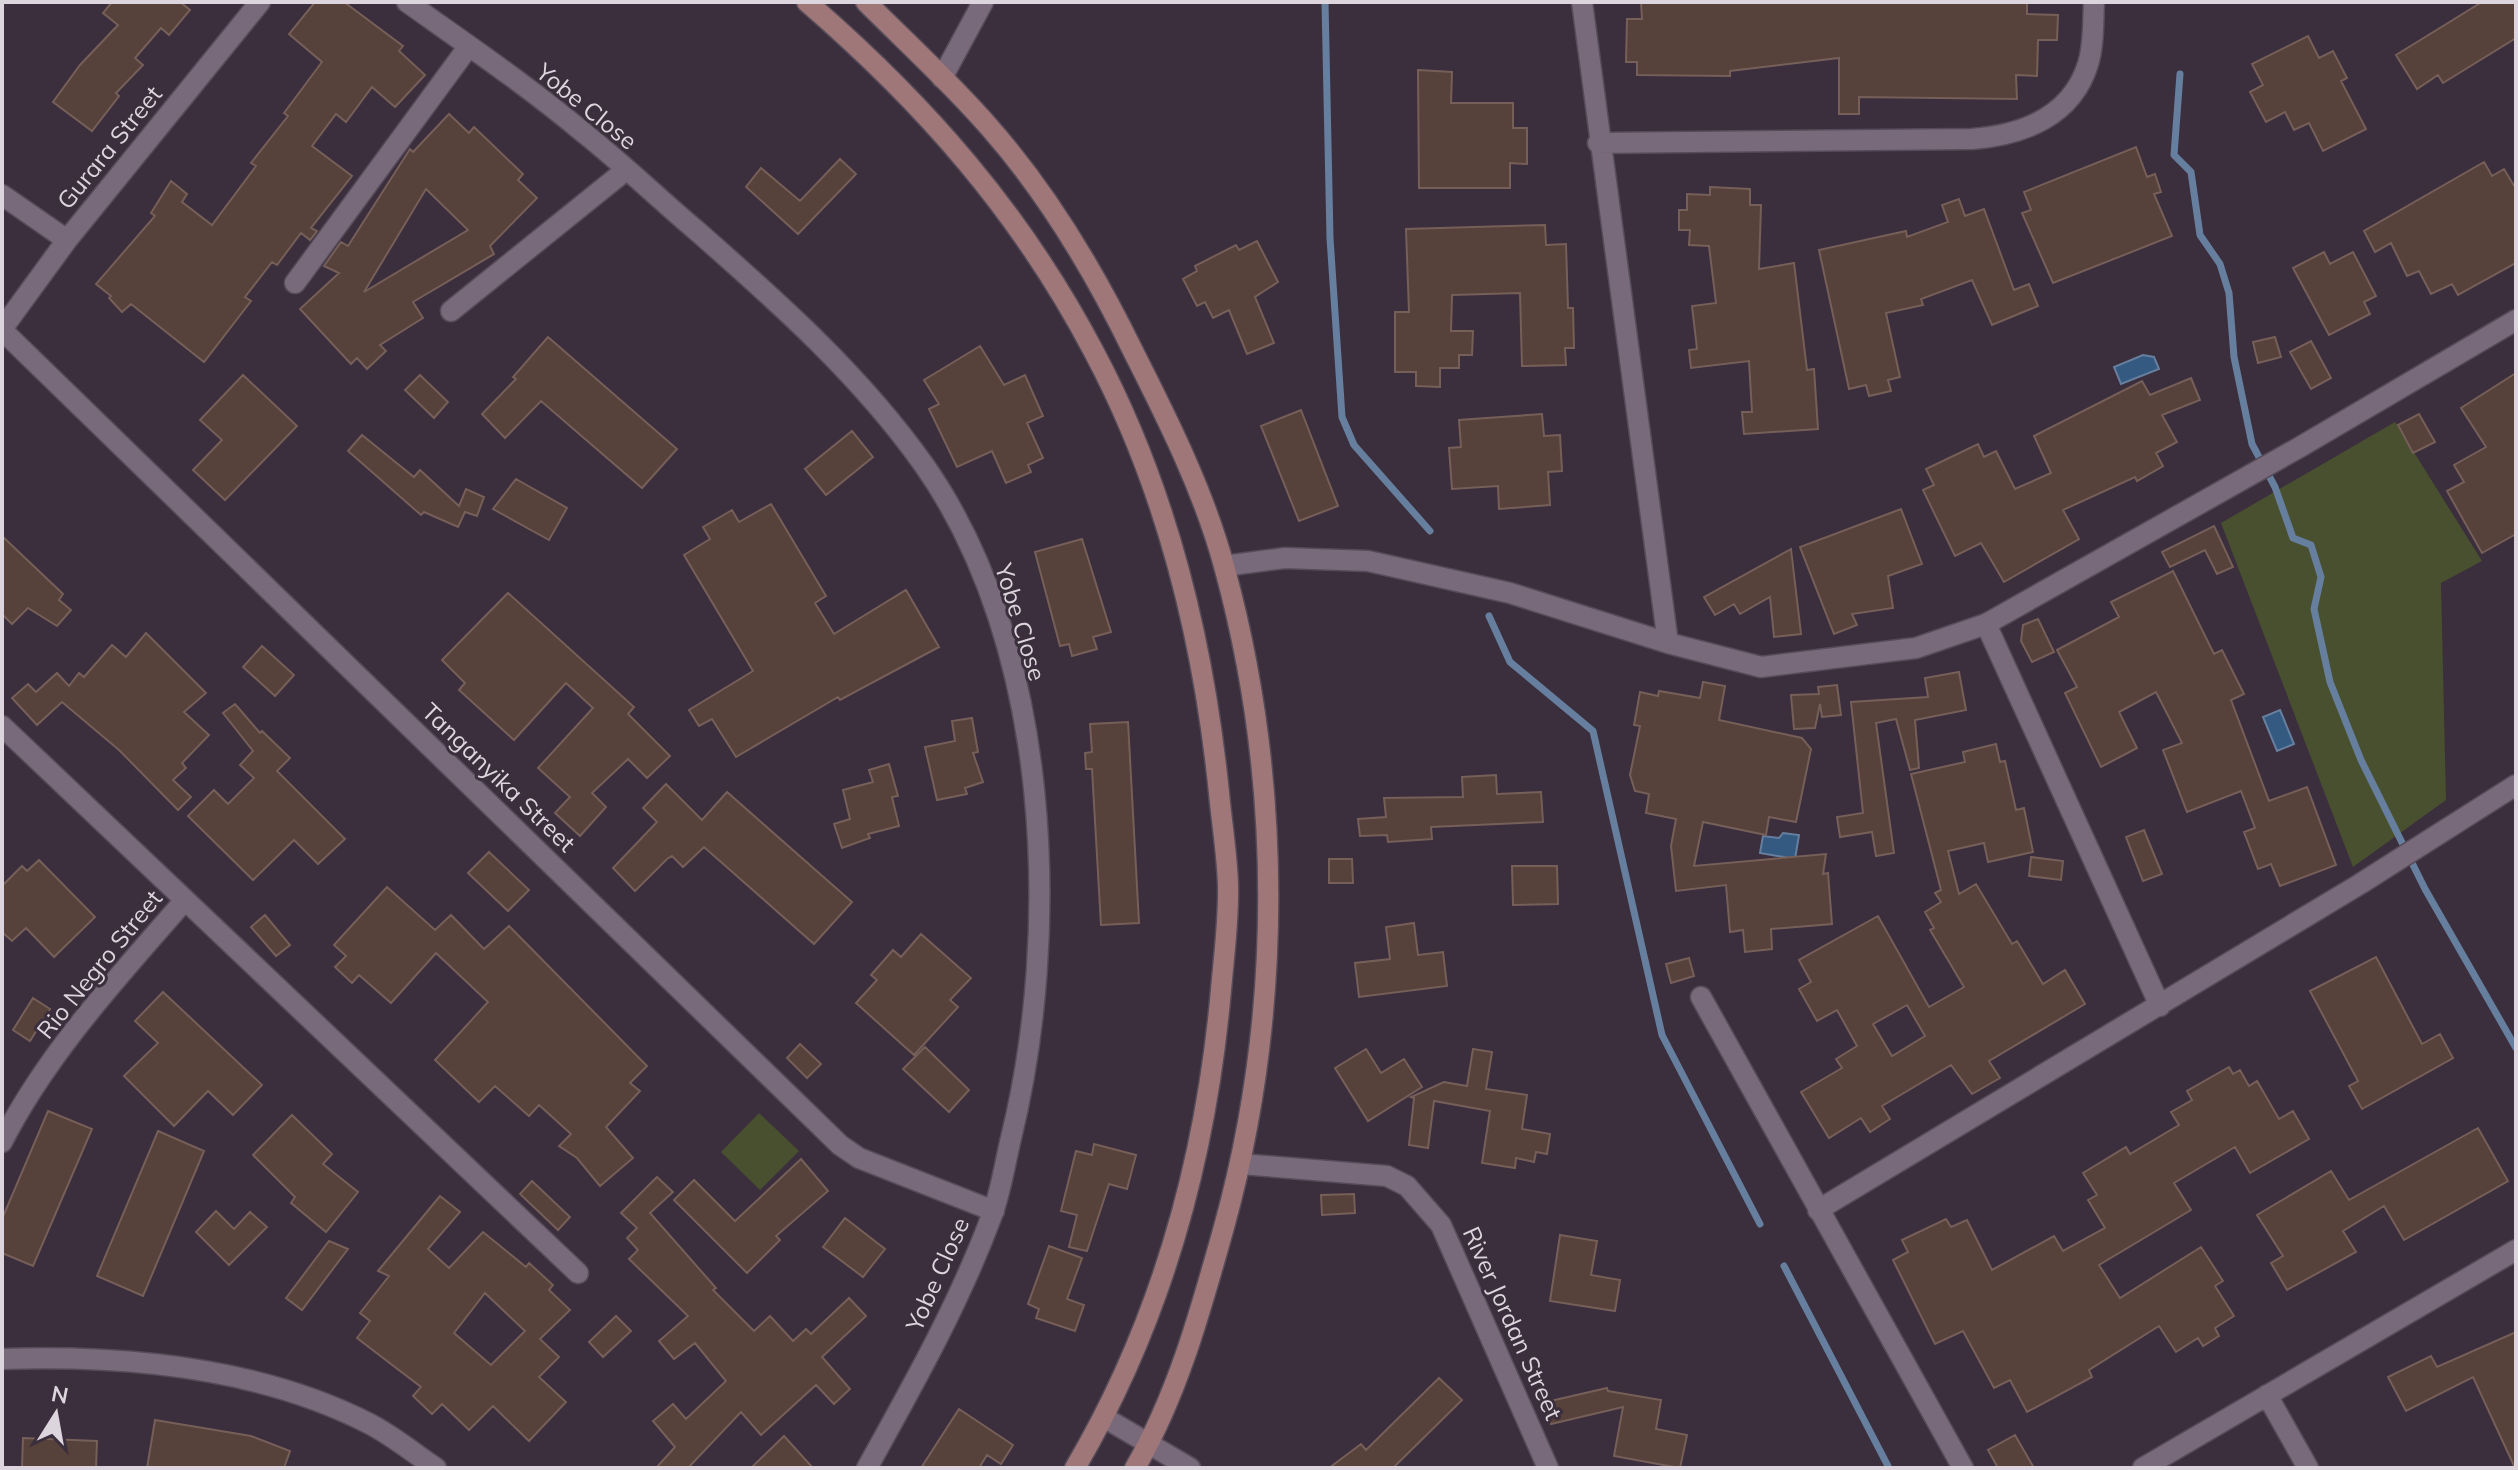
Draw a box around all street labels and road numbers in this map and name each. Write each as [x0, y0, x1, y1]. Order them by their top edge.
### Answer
street label: Yobe Close [530, 56, 643, 156]
street label: Gurara Street [50, 79, 168, 215]
street label: Yobe Close [989, 559, 1053, 684]
street label: Tanganyika Street [416, 696, 582, 858]
street label: Rio Negro Street [30, 884, 168, 1044]
street label: Yobe Close [898, 1213, 975, 1336]
street label: River Jordan Street [1457, 1222, 1569, 1424]

